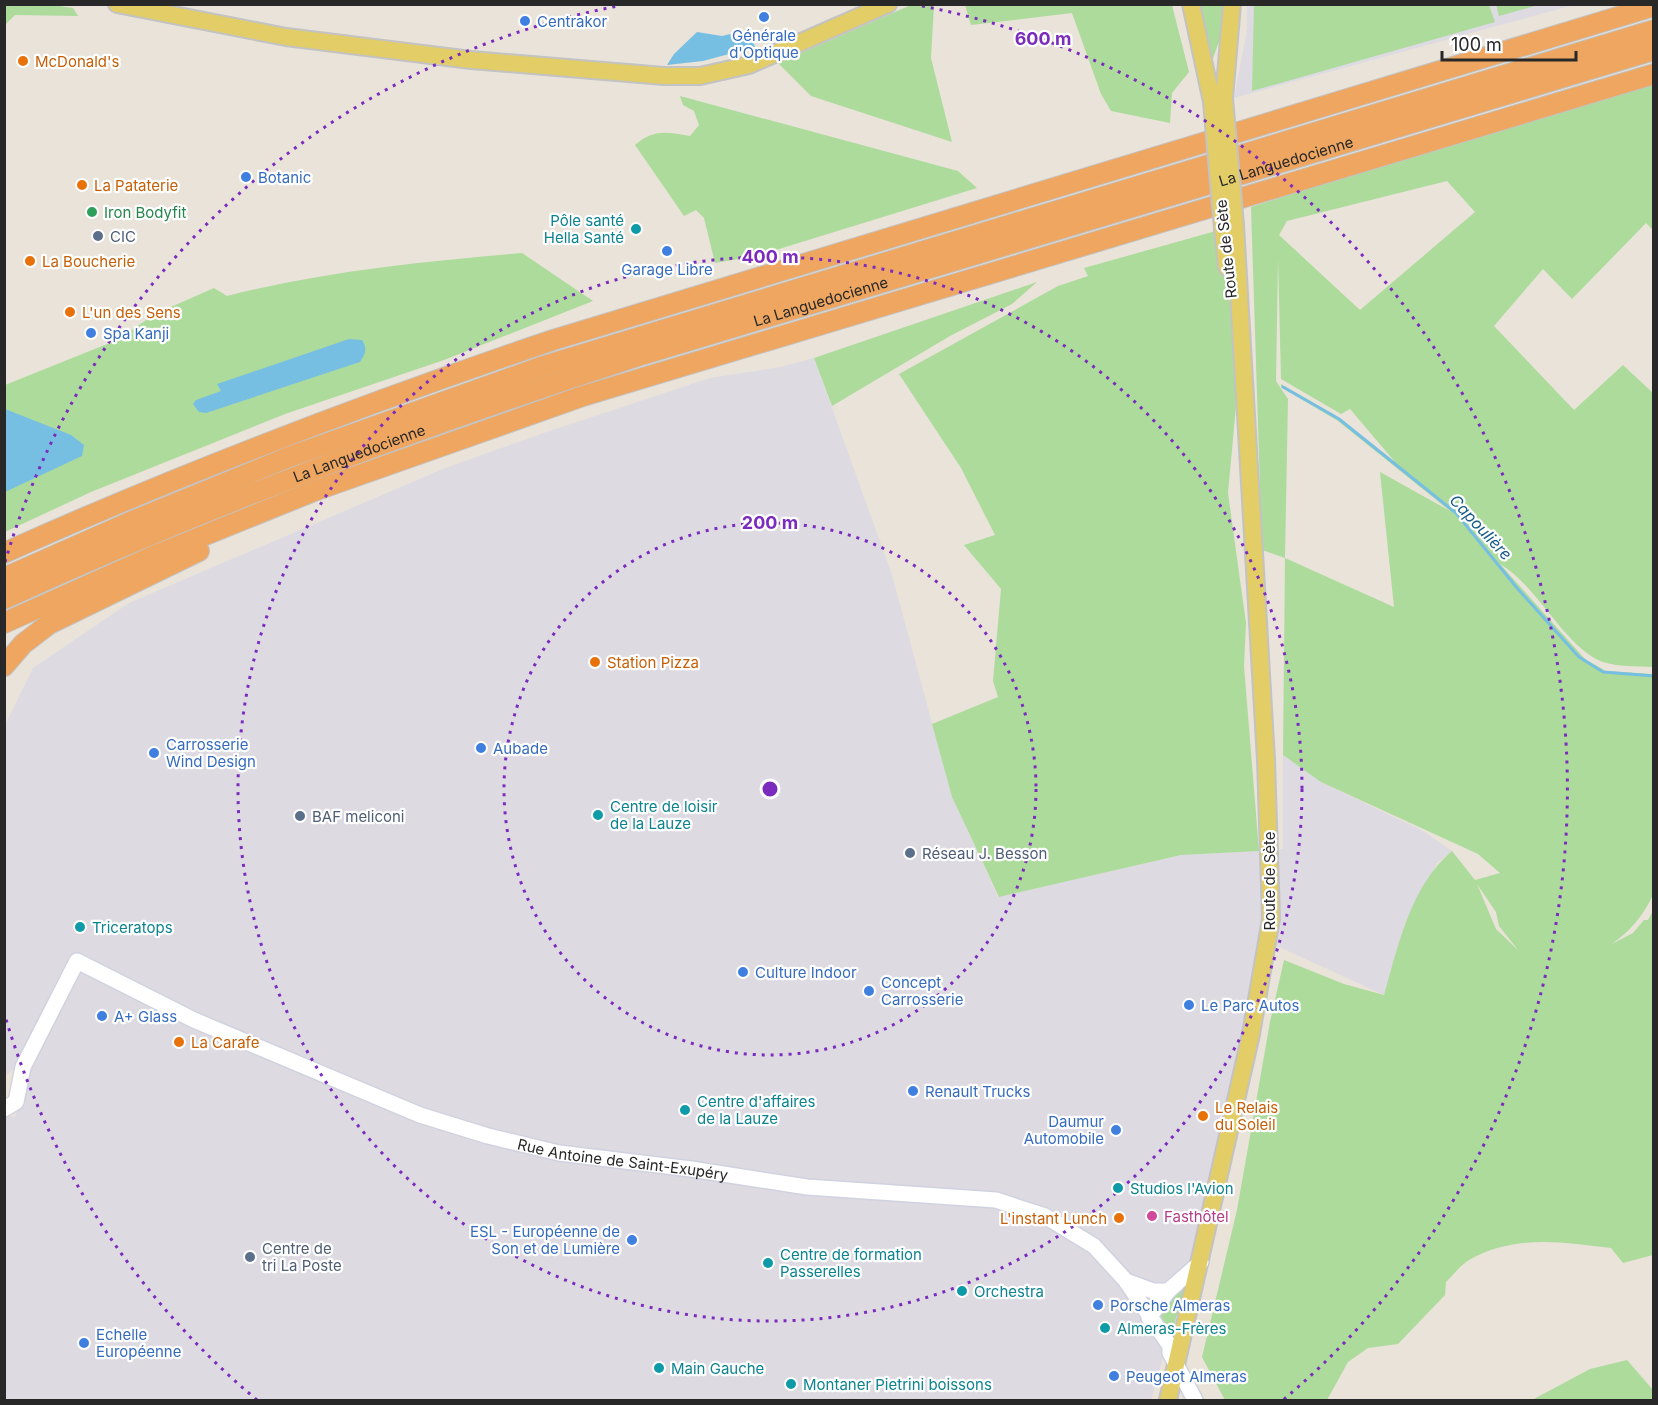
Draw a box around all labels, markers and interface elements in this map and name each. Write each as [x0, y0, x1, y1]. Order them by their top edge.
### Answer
marker: Générale d'Optique [757, 10, 771, 24]
place label: Centrakor [537, 12, 607, 31]
marker: Centrakor [518, 14, 532, 28]
scale bar [1442, 24, 1576, 62]
place label: Générale d'Optique [729, 26, 799, 62]
text: 600 m [1015, 28, 1071, 49]
text: 100 m [1451, 34, 1502, 55]
place label: McDonald's [35, 52, 120, 71]
marker: McDonald's [16, 54, 30, 68]
street label: La Languedocienne [1216, 132, 1355, 190]
place label: Botanic [258, 168, 311, 187]
marker: Botanic [239, 170, 253, 184]
place label: La Pataterie [94, 176, 178, 195]
marker: La Pataterie [75, 178, 89, 192]
street label: Route de Sète [1211, 199, 1241, 299]
place label: Iron Bodyfit [104, 203, 186, 222]
marker: Iron Bodyfit [85, 205, 99, 219]
place label: Pôle santé Hella Santé [544, 211, 624, 247]
marker: Pôle santé Hella Santé [629, 222, 643, 236]
place label: CIC [110, 227, 136, 246]
marker: CIC [91, 229, 105, 243]
marker: Garage Libre [660, 244, 674, 258]
text: 400 m [741, 246, 799, 267]
place label: La Boucherie [42, 252, 135, 271]
marker: La Boucherie [23, 254, 37, 268]
place label: Garage Libre [621, 260, 713, 279]
street label: La Languedocienne [751, 272, 890, 330]
place label: L'un des Sens [82, 303, 181, 322]
marker: L'un des Sens [63, 305, 77, 319]
place label: Spa Kanji [103, 324, 169, 343]
marker: Spa Kanji [84, 326, 98, 340]
street label: La Languedocienne [290, 420, 428, 486]
water label: Capoulière [1446, 490, 1516, 564]
text: 200 m [742, 512, 798, 533]
place label: Station Pizza [607, 653, 699, 672]
marker: Station Pizza [588, 655, 602, 669]
place label: Carrosserie Wind Design [166, 735, 256, 771]
place label: Aubade [493, 739, 548, 758]
marker: Aubade [474, 741, 488, 755]
marker: Carrosserie Wind Design [147, 746, 161, 760]
centre of rings [760, 779, 780, 799]
place label: Centre de loisir de la Lauze [610, 797, 718, 833]
place label: BAF meliconi [312, 807, 404, 826]
marker: Centre de loisir de la Lauze [591, 808, 605, 822]
marker: BAF meliconi [293, 809, 307, 823]
street label: Route de Sète [1260, 831, 1279, 931]
place label: Réseau J. Besson [922, 844, 1047, 863]
marker: Réseau J. Besson [903, 846, 917, 860]
place label: Triceratops [92, 918, 173, 937]
marker: Triceratops [73, 920, 87, 934]
place label: Culture Indoor [755, 963, 857, 982]
marker: Culture Indoor [736, 965, 750, 979]
place label: Concept Carrosserie [881, 973, 964, 1009]
marker: Concept Carrosserie [862, 984, 876, 998]
place label: Le Parc Autos [1201, 996, 1300, 1015]
marker: Le Parc Autos [1182, 998, 1196, 1012]
place label: A+ Glass [114, 1007, 177, 1026]
marker: A+ Glass [95, 1009, 109, 1023]
place label: La Carafe [191, 1033, 259, 1052]
marker: La Carafe [172, 1035, 186, 1049]
place label: Renault Trucks [925, 1082, 1030, 1101]
marker: Renault Trucks [906, 1084, 920, 1098]
place label: Centre d'affaires de la Lauze [697, 1092, 815, 1128]
place label: Le Relais du Soleil [1215, 1098, 1278, 1134]
marker: Centre d'affaires de la Lauze [678, 1103, 692, 1117]
marker: Le Relais du Soleil [1196, 1109, 1210, 1123]
place label: Daumur Automobile [1024, 1112, 1104, 1148]
marker: Daumur Automobile [1109, 1123, 1123, 1137]
street label: Rue Antoine de Saint-Exupéry [516, 1134, 730, 1184]
place label: Studios l'Avion [1130, 1179, 1234, 1198]
marker: Studios l'Avion [1111, 1181, 1125, 1195]
place label: Fasthôtel [1164, 1207, 1229, 1226]
place label: L'instant Lunch [1000, 1209, 1107, 1228]
marker: Fasthôtel [1145, 1209, 1159, 1223]
marker: L'instant Lunch [1112, 1211, 1126, 1225]
place label: ESL - Européenne de Son et de Lumière [470, 1222, 620, 1258]
marker: ESL - Européenne de Son et de Lumière [625, 1233, 639, 1247]
place label: Centre de tri La Poste [262, 1239, 342, 1275]
place label: Centre de formation Passerelles [780, 1245, 922, 1281]
marker: Centre de tri La Poste [243, 1250, 257, 1264]
marker: Centre de formation Passerelles [761, 1256, 775, 1270]
place label: Orchestra [974, 1282, 1044, 1301]
marker: Orchestra [955, 1284, 969, 1298]
place label: Porsche Almeras [1110, 1296, 1230, 1315]
marker: Porsche Almeras [1091, 1298, 1105, 1312]
place label: Almeras-Frères [1117, 1319, 1226, 1338]
marker: Almeras-Frères [1098, 1321, 1112, 1335]
place label: Echelle Européenne [96, 1325, 181, 1361]
marker: Echelle Européenne [77, 1336, 91, 1350]
place label: Main Gauche [671, 1359, 764, 1378]
marker: Main Gauche [652, 1361, 666, 1375]
place label: Peugeot Almeras [1126, 1367, 1247, 1386]
marker: Peugeot Almeras [1107, 1369, 1121, 1383]
place label: Montaner Pietrini boissons [803, 1375, 992, 1394]
marker: Montaner Pietrini boissons [784, 1377, 798, 1391]

